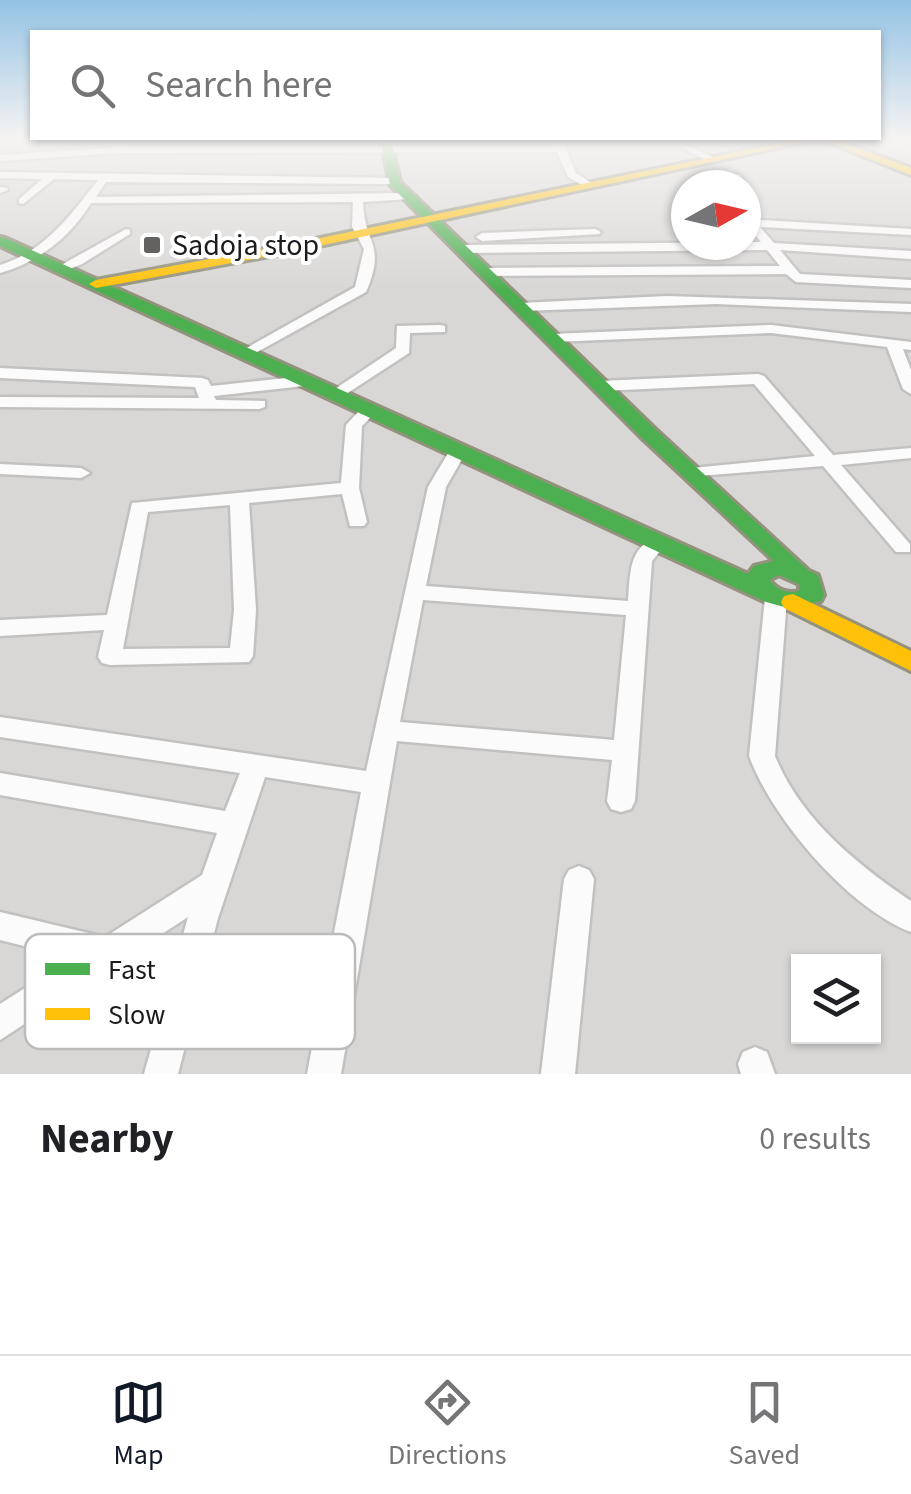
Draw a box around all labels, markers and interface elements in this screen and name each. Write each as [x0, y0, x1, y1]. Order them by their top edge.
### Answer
search box [30, 30, 881, 140]
icon: search [65, 58, 120, 113]
text: Search here [145, 58, 332, 112]
north arrow [671, 170, 761, 260]
place label: Sadoja stop [172, 224, 319, 267]
marker: Sadoja stop [141, 234, 163, 256]
legend [25, 934, 355, 1049]
text: Fast [108, 950, 156, 990]
map controls [791, 954, 881, 1044]
button: layers [791, 954, 881, 1044]
text: Slow [108, 995, 165, 1035]
text: Nearby [40, 1109, 174, 1169]
text: 0 results [759, 1116, 871, 1162]
tab: Map [111, 1375, 166, 1475]
tab: Directions [388, 1375, 507, 1475]
tab: Saved [729, 1375, 800, 1475]

